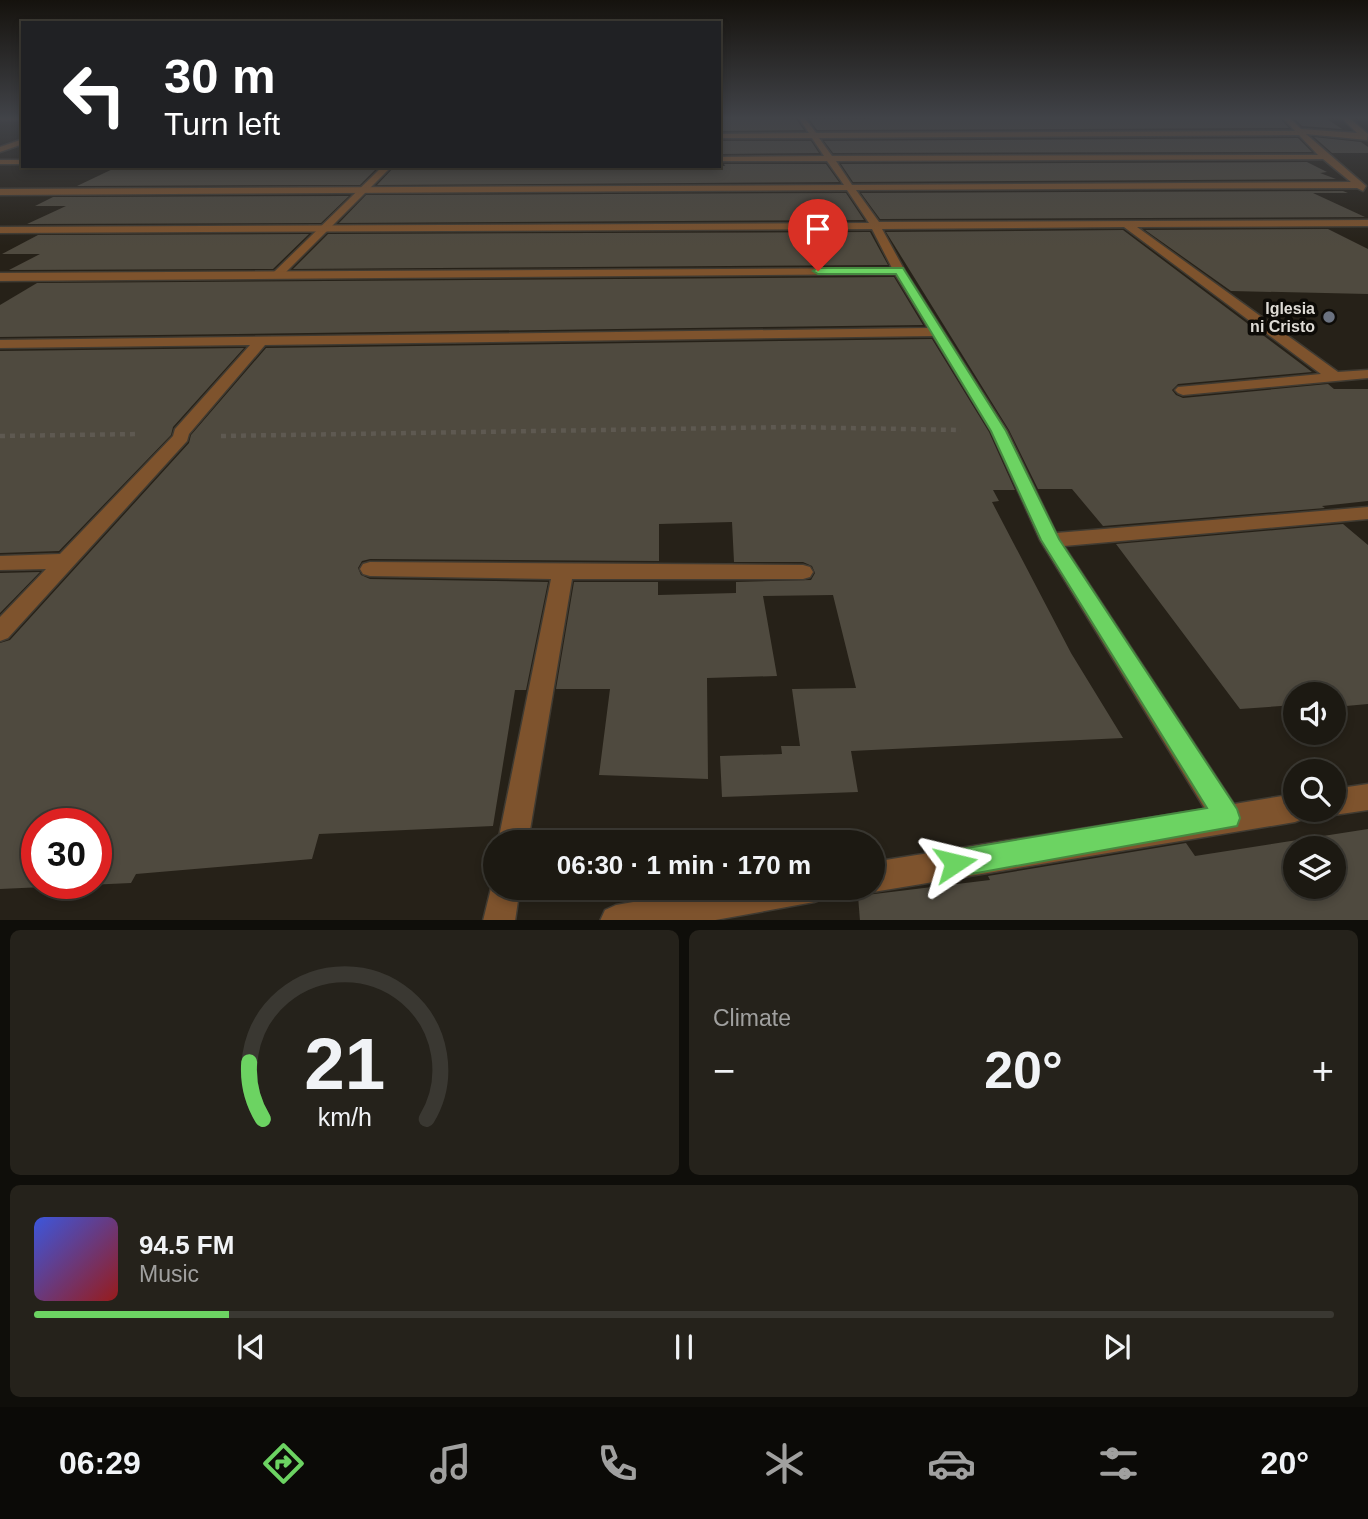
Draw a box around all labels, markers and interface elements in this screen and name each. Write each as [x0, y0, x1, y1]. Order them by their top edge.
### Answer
icon: left [49, 49, 140, 140]
text: 30 m [164, 49, 276, 103]
text: Turn left [164, 106, 280, 142]
pin [788, 199, 848, 271]
icon: arrive [799, 210, 837, 248]
place label: Iglesia ni Cristo [1250, 300, 1315, 335]
marker: Iglesia ni Cristo [1321, 309, 1337, 325]
map controls [1283, 682, 1346, 899]
button: sound [1283, 682, 1346, 745]
button: search [1283, 759, 1346, 822]
speed limit sign: 30 [21, 808, 112, 899]
position arrow [918, 826, 992, 900]
button: layers [1283, 836, 1346, 899]
text: 06:30 · 1 min · 170 m [557, 850, 811, 880]
text: Climate [713, 1005, 791, 1031]
text: 21 [304, 1023, 385, 1104]
text: 20° [984, 1041, 1063, 1099]
text: − [713, 1050, 735, 1092]
text: + [1312, 1050, 1334, 1092]
text: km/h [317, 1102, 372, 1130]
text: 94.5 FM [139, 1230, 234, 1260]
text: Music [139, 1261, 199, 1287]
icon: previous [232, 1328, 270, 1366]
icon: pause [665, 1328, 703, 1366]
icon: next [1098, 1328, 1136, 1366]
icon: directions [259, 1439, 308, 1488]
icon: music [426, 1439, 475, 1488]
icon: phone [593, 1439, 642, 1488]
icon: climate [760, 1439, 809, 1488]
icon: car [927, 1439, 976, 1488]
icon: filters [1094, 1439, 1143, 1488]
text: 06:29 [59, 1445, 141, 1481]
text: 20° [1261, 1445, 1309, 1481]

